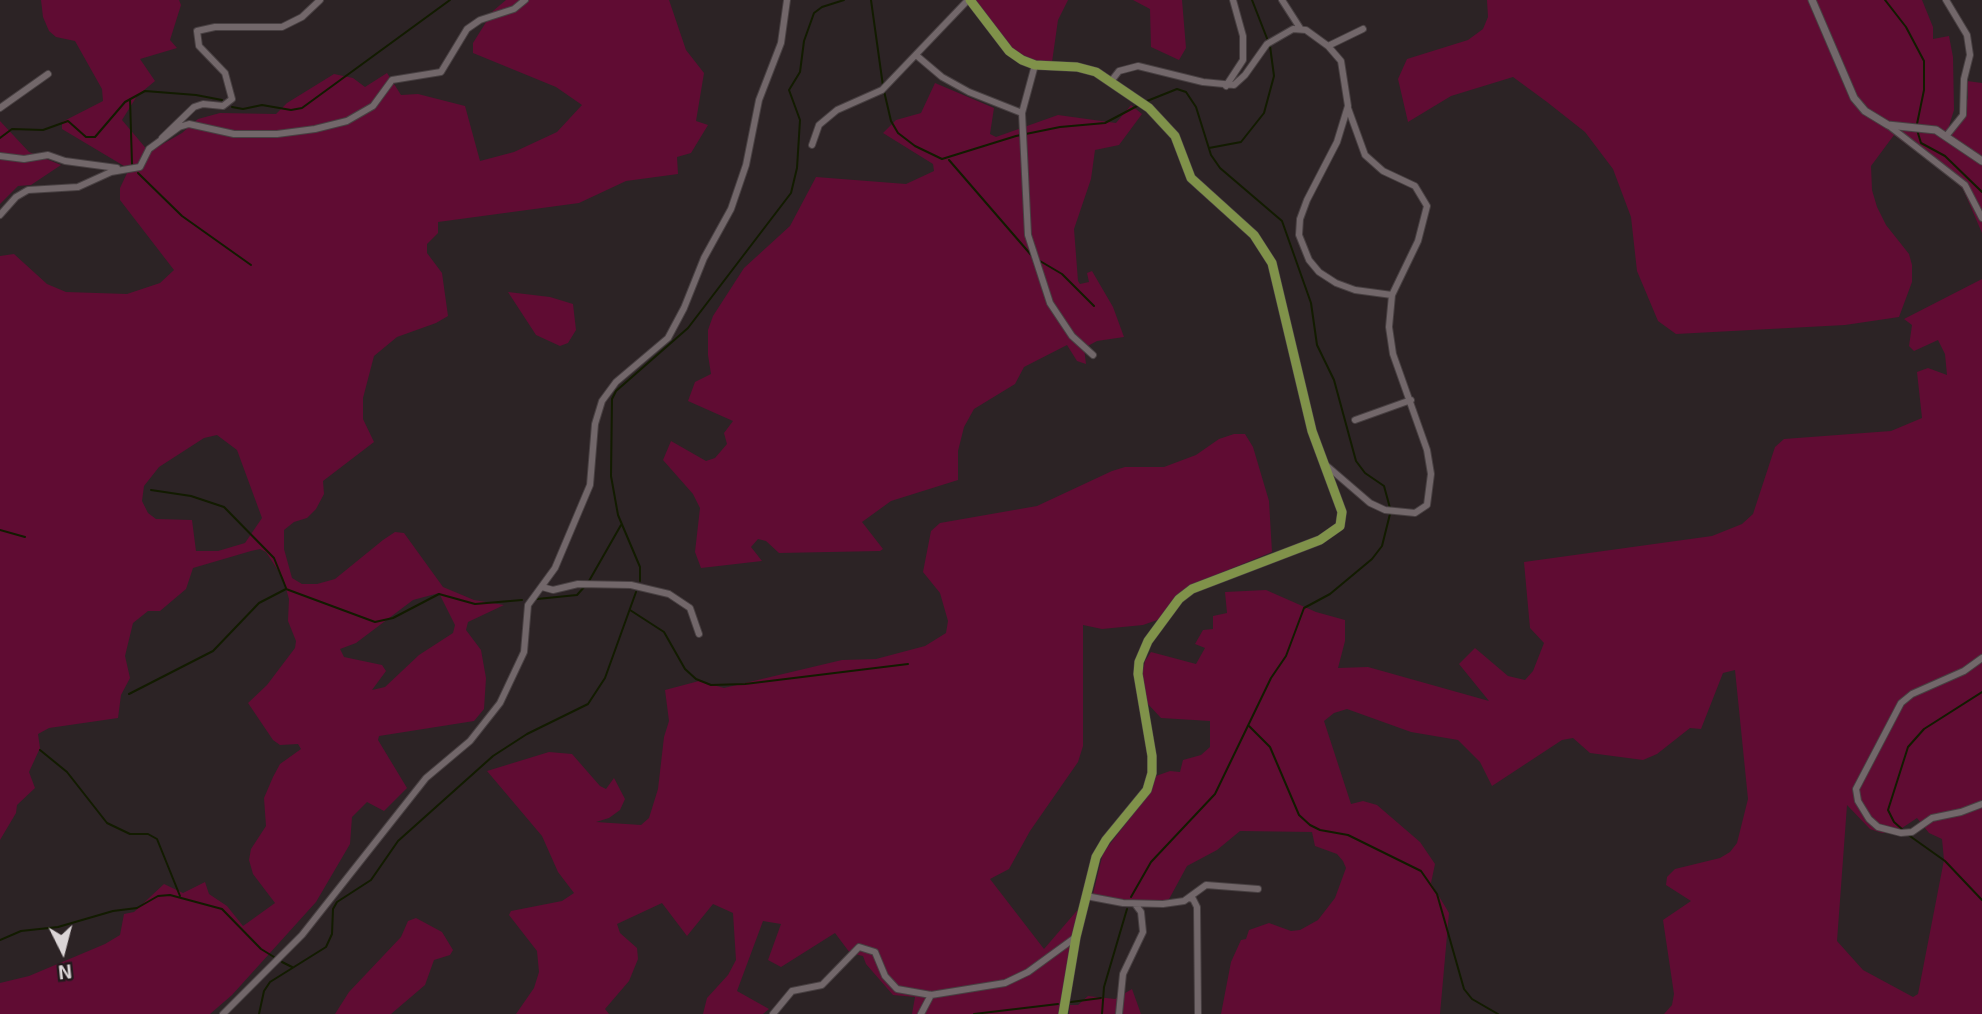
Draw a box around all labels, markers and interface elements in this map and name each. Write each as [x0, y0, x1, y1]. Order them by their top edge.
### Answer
north arrow [28, 916, 98, 986]
text: N [57, 960, 73, 985]

